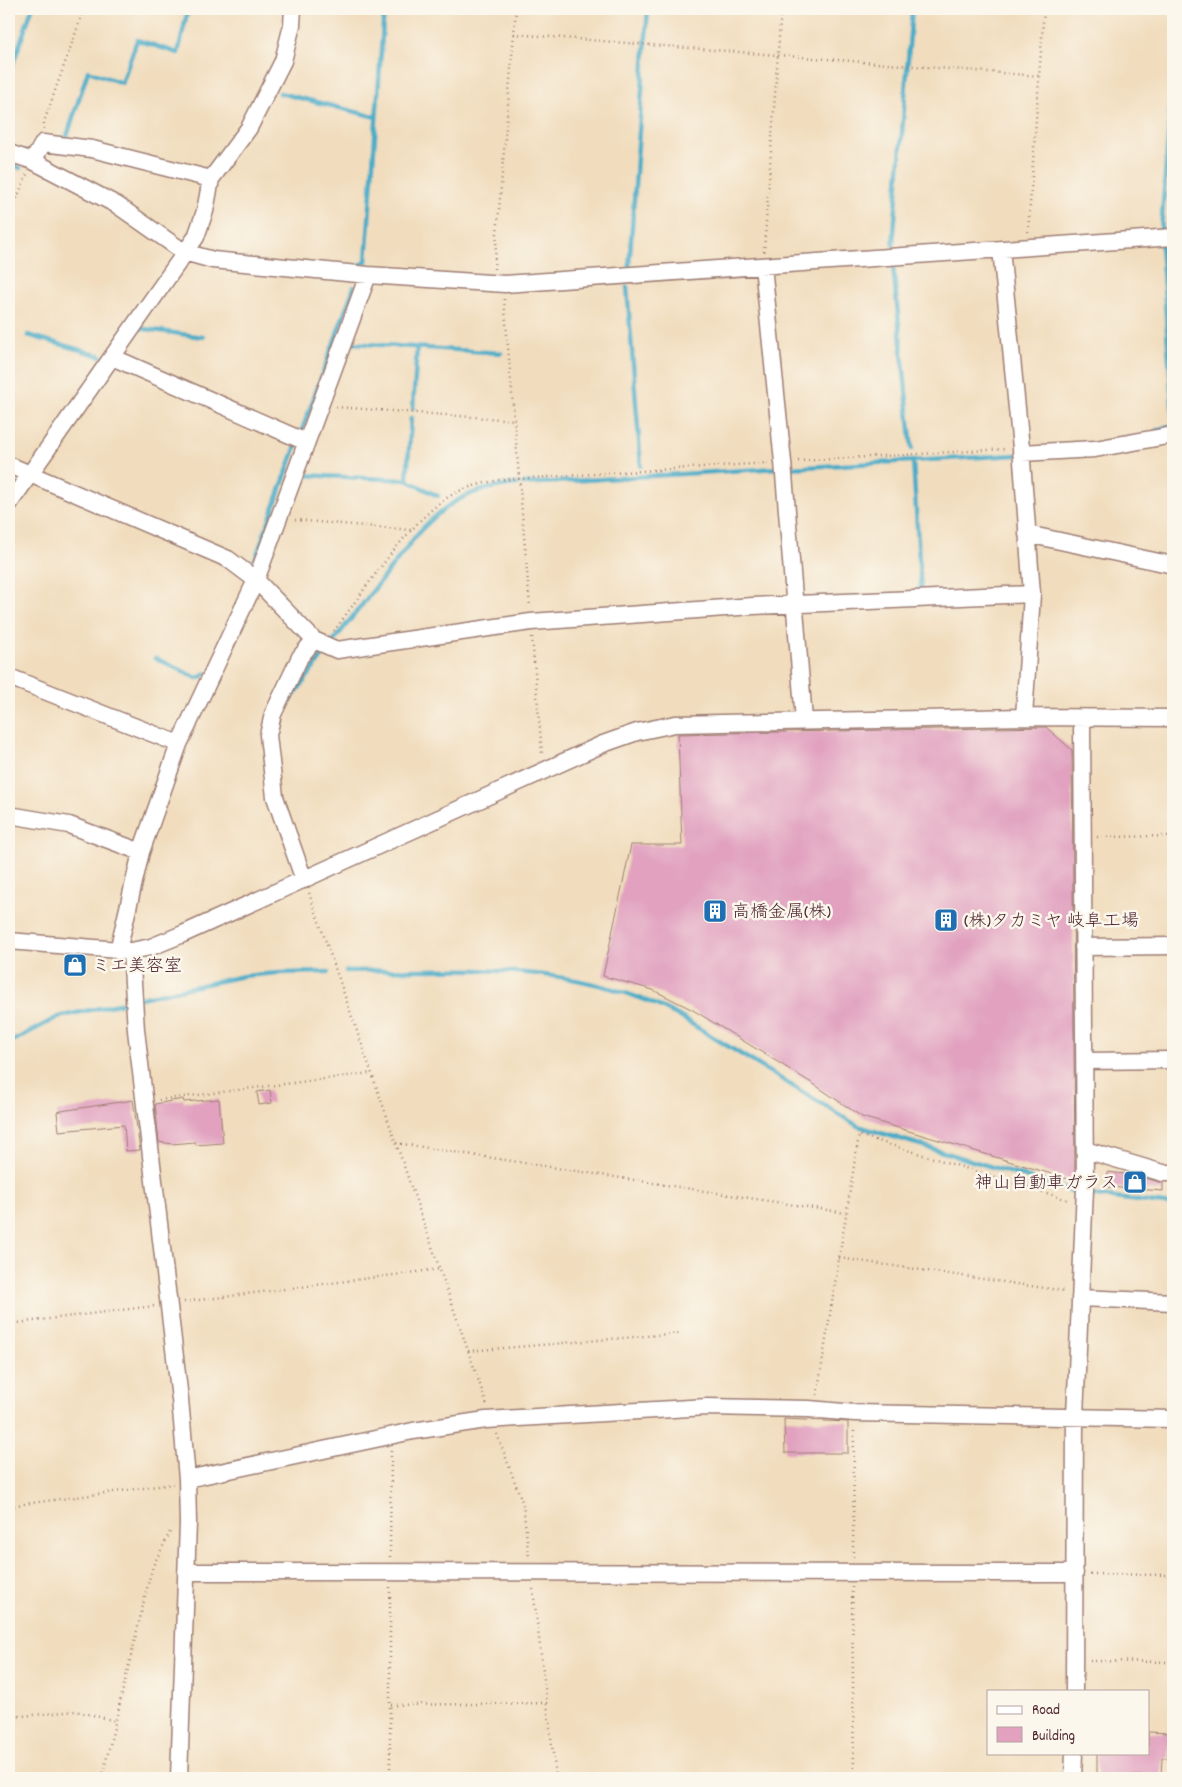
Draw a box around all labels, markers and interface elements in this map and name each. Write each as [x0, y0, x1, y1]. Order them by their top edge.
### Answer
building icon: 高橋金属(株) [702, 898, 728, 924]
place label: 高橋金属(株) [732, 901, 831, 926]
building icon: (株)タカミヤ 岐阜工場 [933, 907, 959, 933]
place label: (株)タカミヤ 岐阜工場 [964, 910, 1139, 935]
shop icon: ミエ美容室 [62, 952, 88, 978]
place label: ミエ美容室 [92, 955, 182, 980]
shop icon: 神山自動車ガラス [1122, 1169, 1148, 1195]
place label: 神山自動車ガラス [975, 1172, 1118, 1197]
legend [987, 1690, 1150, 1754]
text: Road [1032, 1700, 1060, 1722]
text: Building [1032, 1726, 1075, 1748]

